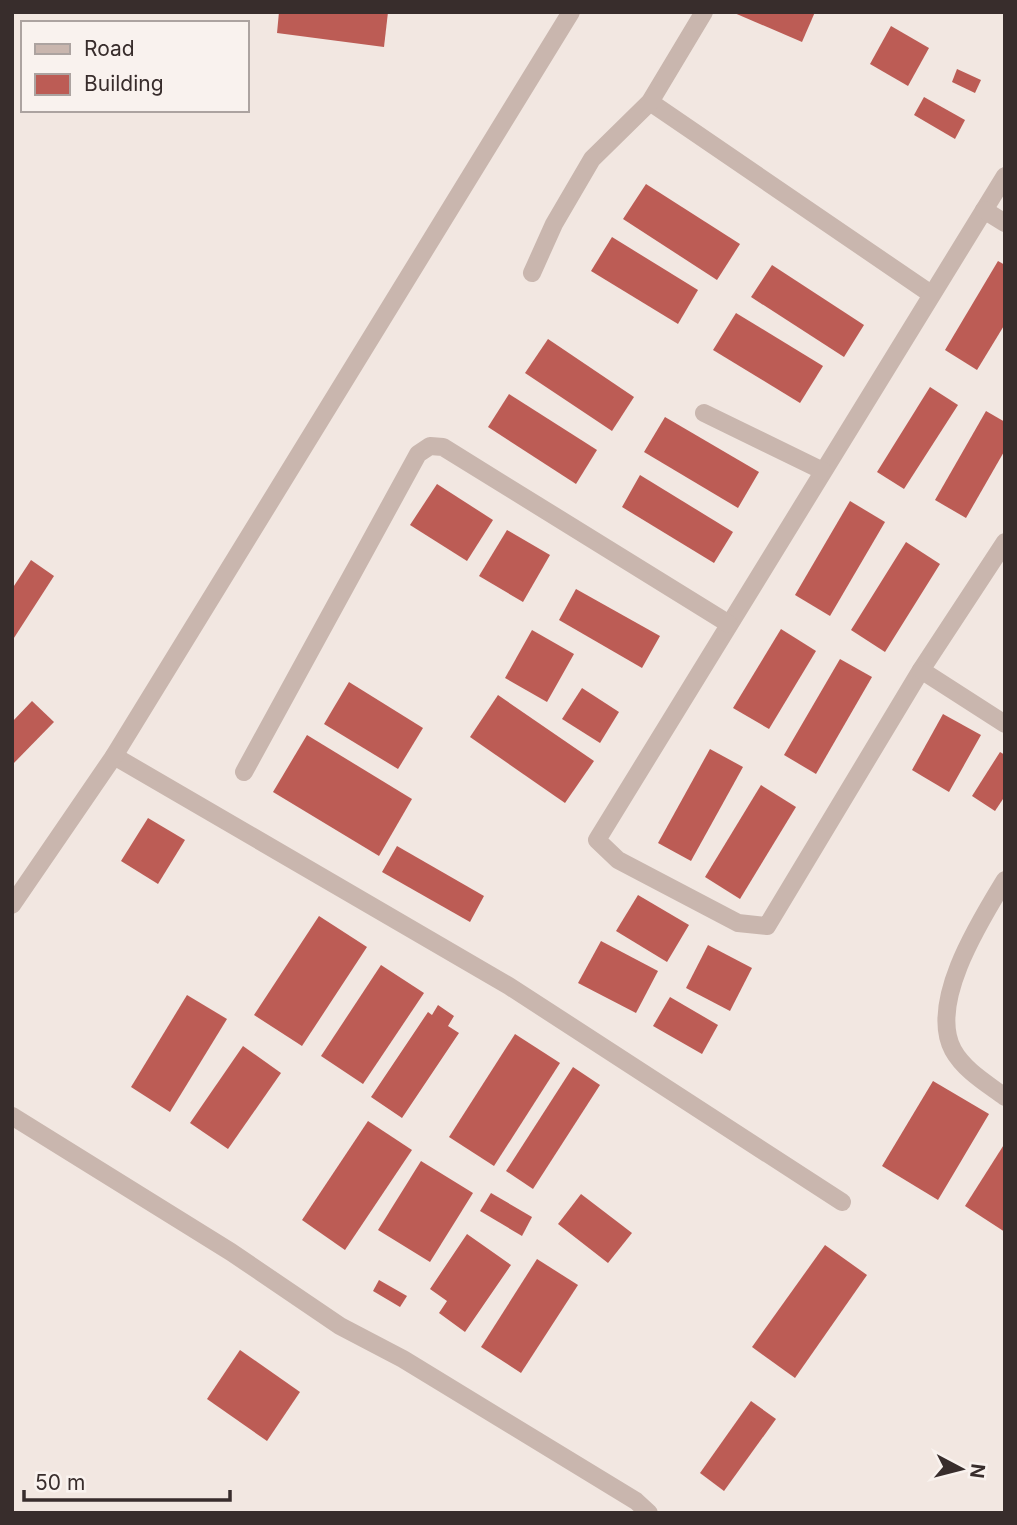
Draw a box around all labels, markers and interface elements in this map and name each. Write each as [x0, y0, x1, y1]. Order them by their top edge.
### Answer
legend [21, 21, 248, 112]
text: Road [84, 36, 135, 61]
text: Building [84, 71, 164, 96]
north arrow [926, 1434, 996, 1504]
scale bar [24, 1458, 231, 1502]
text: N [965, 1462, 990, 1480]
text: 50 m [35, 1470, 85, 1495]

